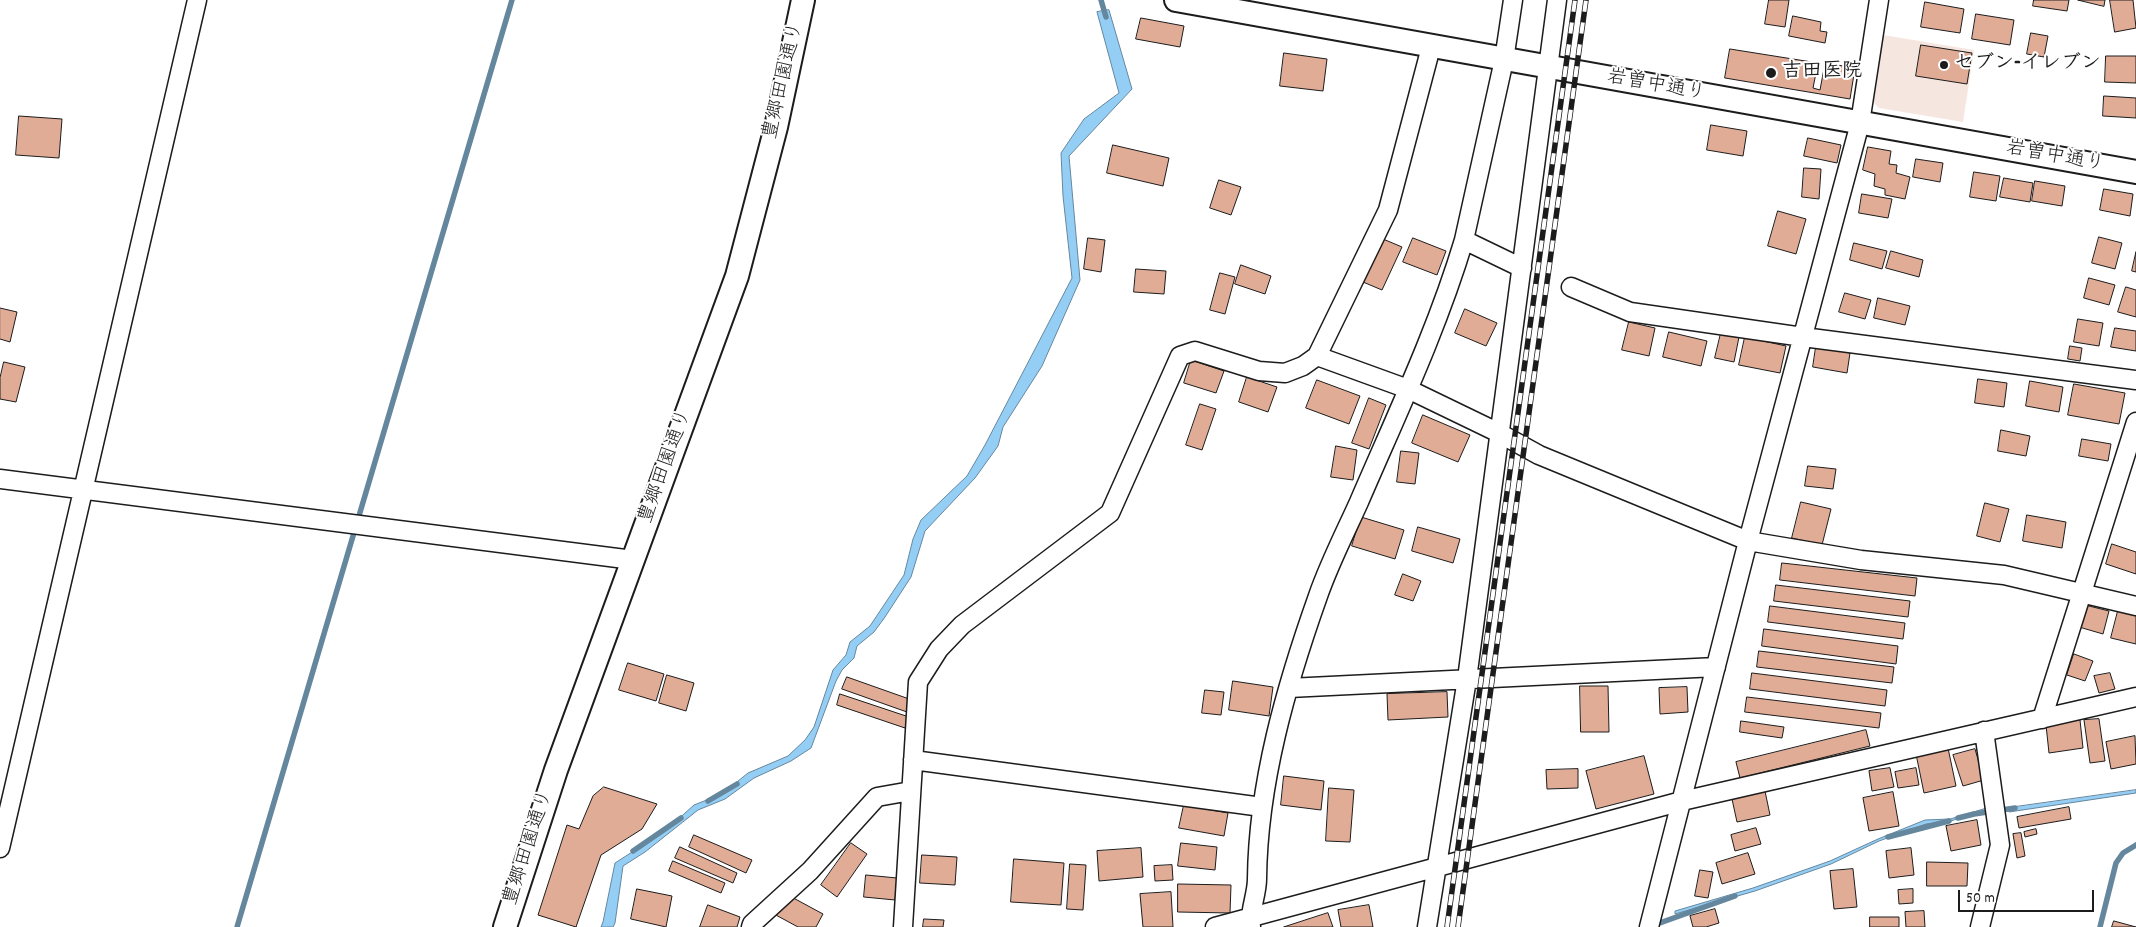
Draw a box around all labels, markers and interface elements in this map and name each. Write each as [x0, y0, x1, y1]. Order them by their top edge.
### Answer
street label: 豊郷田園通り [760, 20, 810, 142]
place label: セブン-イレブン [1954, 53, 2101, 77]
marker: セブン-イレブン [1938, 59, 1950, 71]
place label: 吉田医院 [1782, 61, 1862, 85]
street label: 岩曽中通り [1605, 66, 1707, 108]
marker: 吉田医院 [1764, 66, 1778, 80]
street label: 岩曽中通り [2004, 137, 2106, 179]
street label: 豊郷田園通り [635, 407, 699, 527]
street label: 豊郷田園通り [500, 787, 560, 909]
scale bar [1961, 880, 2097, 912]
text: 50 m [1966, 888, 1995, 910]

